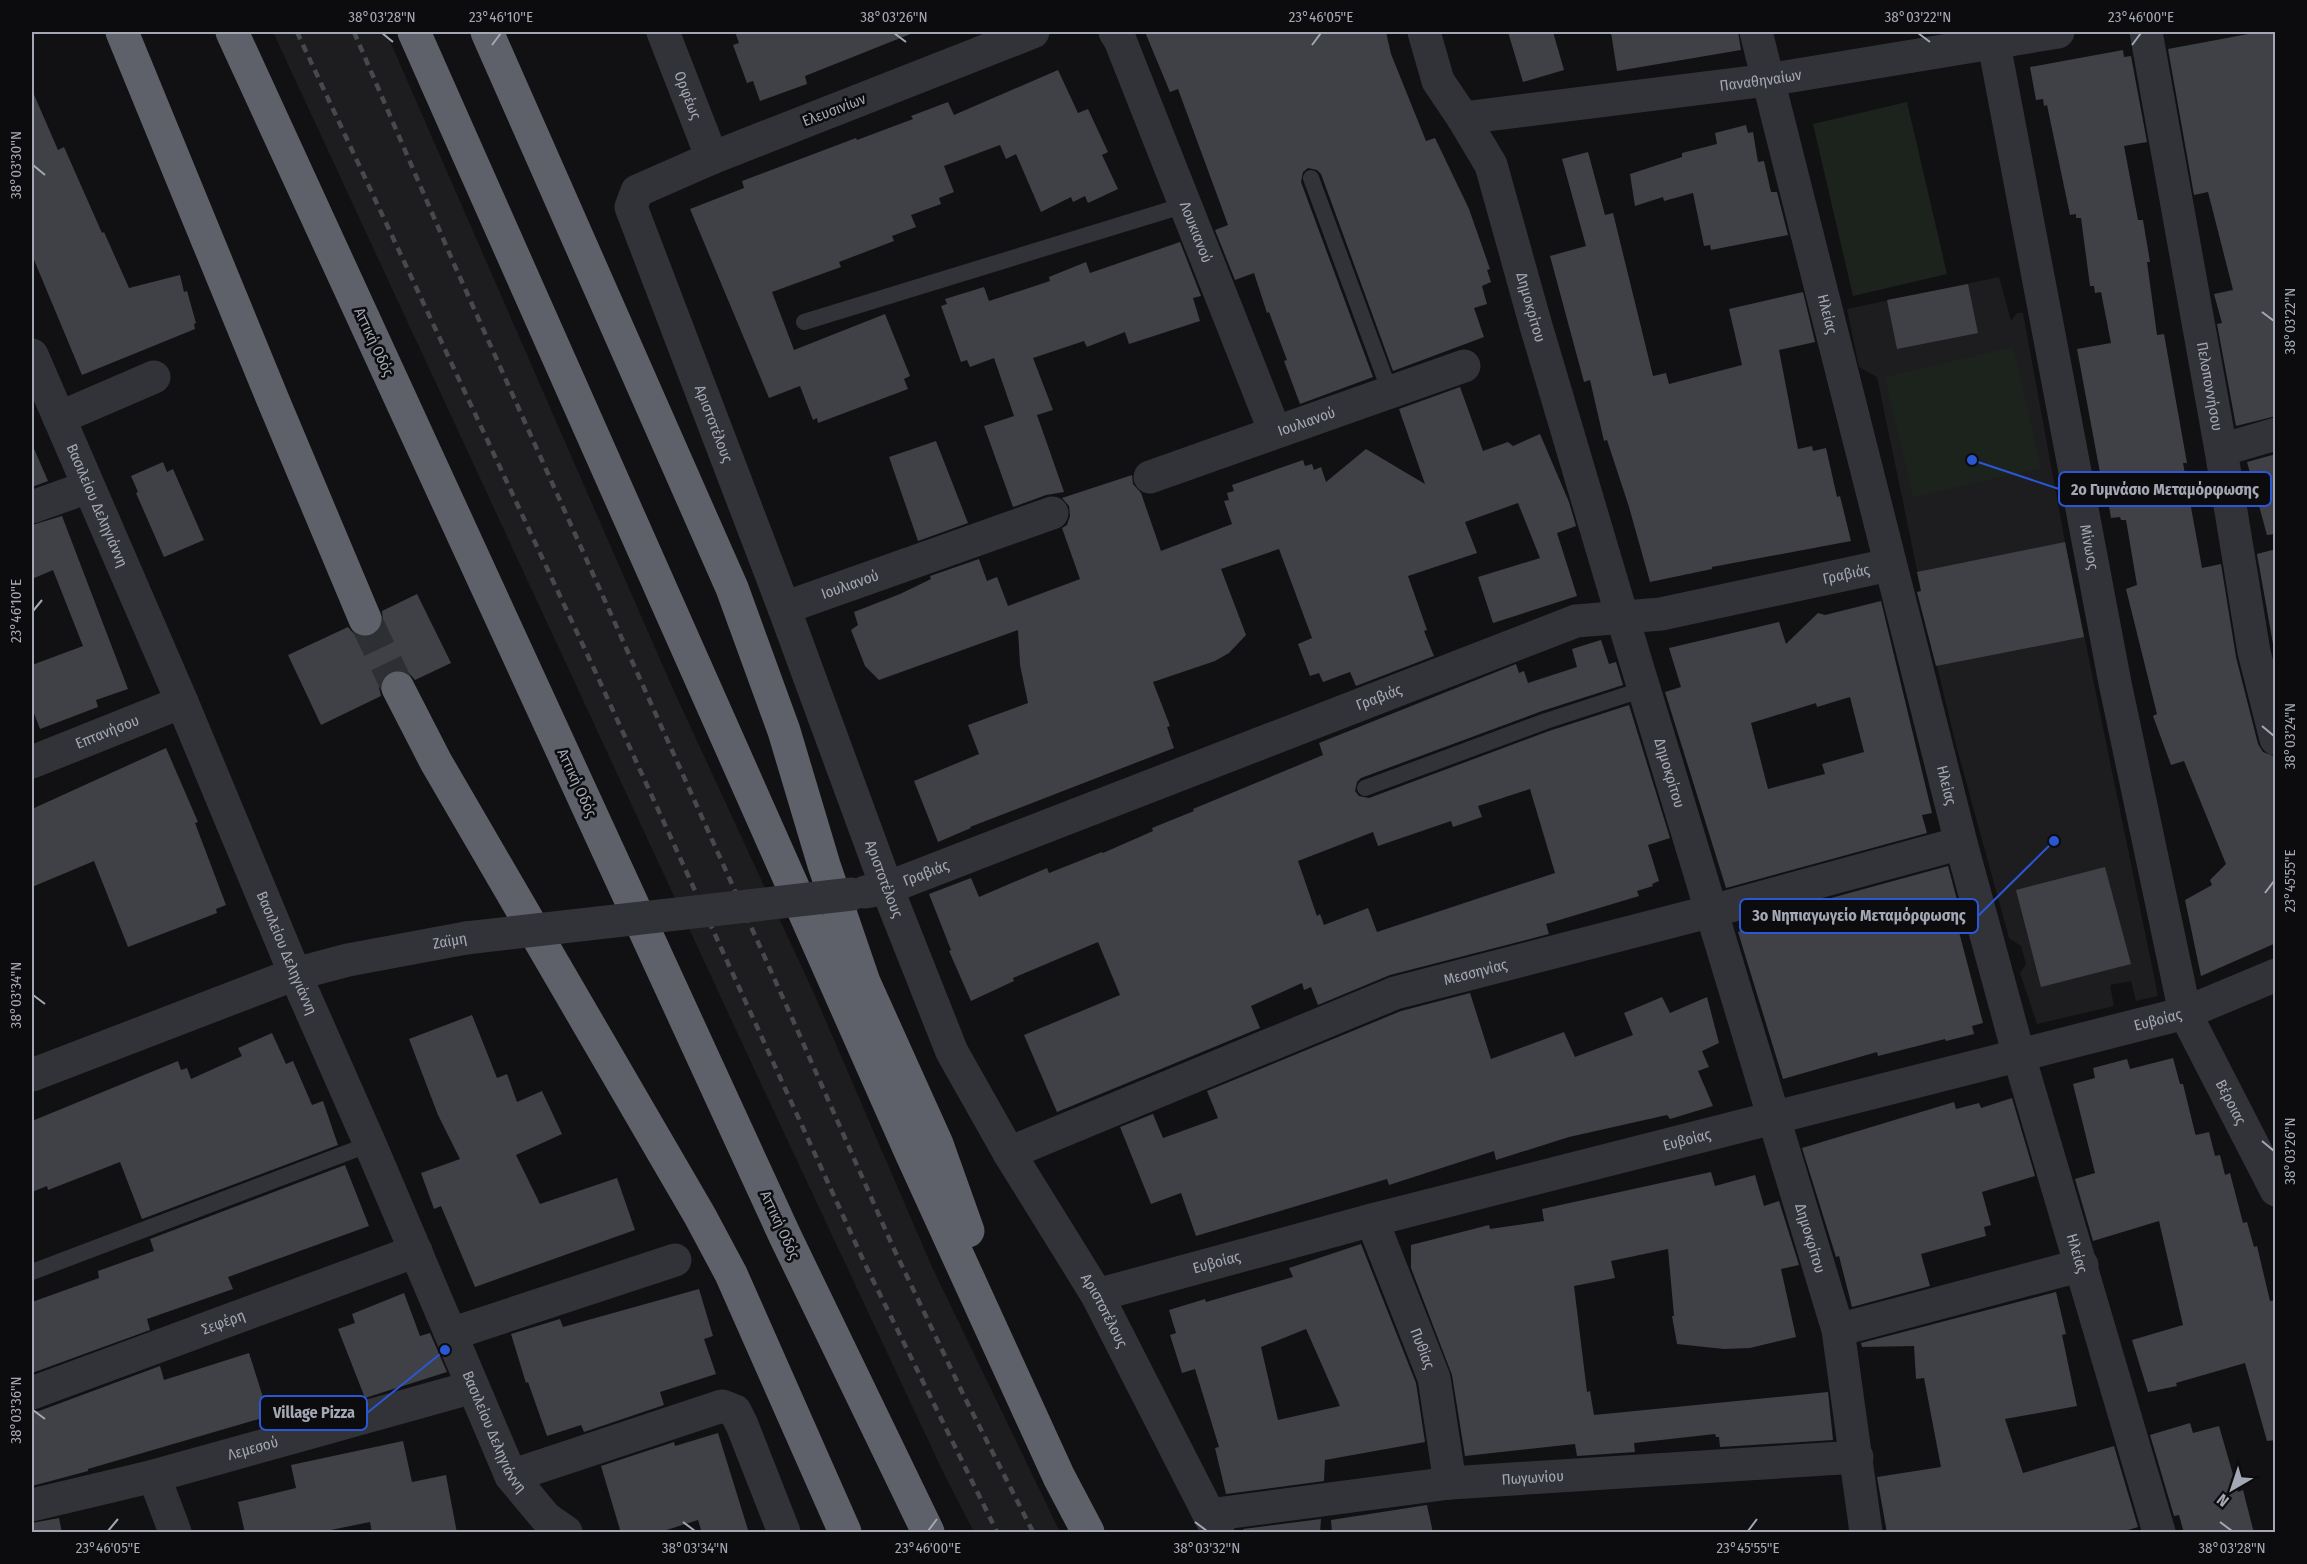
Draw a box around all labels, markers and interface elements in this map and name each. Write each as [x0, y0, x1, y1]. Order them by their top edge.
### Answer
text: 38°03'28"N [348, 8, 416, 26]
text: 23°46'10"E [469, 8, 533, 26]
text: 38°03'26"N [860, 8, 928, 26]
text: 23°46'05"E [1289, 8, 1353, 26]
text: 38°03'22"N [1885, 8, 1951, 26]
text: 23°46'00"E [2108, 8, 2174, 26]
street label: Παναθηναίων [1719, 66, 1803, 95]
street label: Ορφέως [670, 69, 705, 123]
street label: Ελευσινίων [800, 90, 869, 130]
text: 38°03'30"N [7, 131, 25, 199]
street label: Λουκιανού [1176, 199, 1216, 265]
street label: Δημοκρίτου [1512, 270, 1549, 344]
text: 38°03'22"N [2281, 288, 2299, 354]
street label: Ηλείας [1814, 292, 1841, 336]
street label: Αττική Οδός [350, 305, 398, 380]
street label: Πελοποννήσου [2193, 340, 2226, 432]
street label: Αριστοτέλους [691, 383, 737, 466]
street label: Ιουλιανού [1275, 403, 1338, 440]
street label: Βασιλείου Δεληγιάννη [63, 441, 132, 570]
callout: 2ο Γυμνάσιο Μεταμόρφωσης [2059, 472, 2271, 506]
text: 2ο Γυμνάσιο Μεταμόρφωσης [2070, 480, 2259, 499]
street label: Μίνωος [2076, 523, 2102, 572]
street label: Γραβιάς [1821, 560, 1872, 588]
street label: Ιουλιανού [819, 566, 881, 603]
text: 23°46'10"E [7, 579, 25, 643]
street label: Γραβιάς [1354, 680, 1405, 714]
text: 38°03'24"N [2281, 703, 2299, 769]
street label: Επτανήσου [73, 711, 142, 753]
street label: Δημοκρίτου [1650, 736, 1689, 810]
street label: Αττική Οδός [553, 746, 601, 821]
street label: Ηλείας [1933, 764, 1960, 808]
street label: Αριστοτέλους [861, 838, 907, 921]
text: 23°45'55"E [2281, 850, 2299, 912]
street label: Γραβιάς [900, 856, 952, 890]
street label: Βασιλείου Δεληγιάννη [253, 889, 321, 1018]
callout: 3ο Νηπιαγωγείο Μεταμόρφωσης [1740, 899, 1978, 933]
text: 3ο Νηπιαγωγείο Μεταμόρφωσης [1751, 906, 1966, 925]
street label: Ζαϊμη [431, 929, 468, 953]
street label: Μεσσηνίας [1442, 955, 1510, 989]
text: 38°03'34"N [7, 962, 25, 1028]
street label: Ευβοίας [2132, 1005, 2184, 1035]
street label: Βέροιας [2212, 1077, 2250, 1128]
text: 38°03'26"N [2281, 1117, 2299, 1185]
street label: Ευβοίας [1661, 1125, 1713, 1155]
street label: Αττική Οδός [756, 1188, 804, 1263]
street label: Δημοκρίτου [1791, 1201, 1829, 1275]
street label: Ηλείας [2063, 1232, 2092, 1276]
street label: Ευβοίας [1191, 1247, 1243, 1277]
street label: Αριστοτέλους [1077, 1270, 1132, 1351]
street label: Σεφέρη [199, 1306, 247, 1338]
street label: Πυθίας [1406, 1325, 1439, 1372]
street label: Βασιλείου Δεληγιάννη [458, 1368, 530, 1496]
text: 38°03'36"N [7, 1376, 25, 1444]
callout: Village Pizza [260, 1396, 367, 1430]
text: Village Pizza [272, 1403, 355, 1422]
street label: Λεμεσού [225, 1433, 280, 1464]
north arrow [2202, 1459, 2262, 1519]
street label: Πωγωνίου [1501, 1467, 1564, 1489]
text: N [2213, 1490, 2233, 1511]
text: 23°46'05"E [76, 1539, 140, 1557]
text: 38°03'34"N [662, 1539, 728, 1557]
text: 23°46'00"E [895, 1539, 961, 1557]
text: 38°03'32"N [1174, 1539, 1240, 1557]
text: 23°45'55"E [1717, 1539, 1779, 1557]
text: 38°03'28"N [2198, 1539, 2266, 1557]

